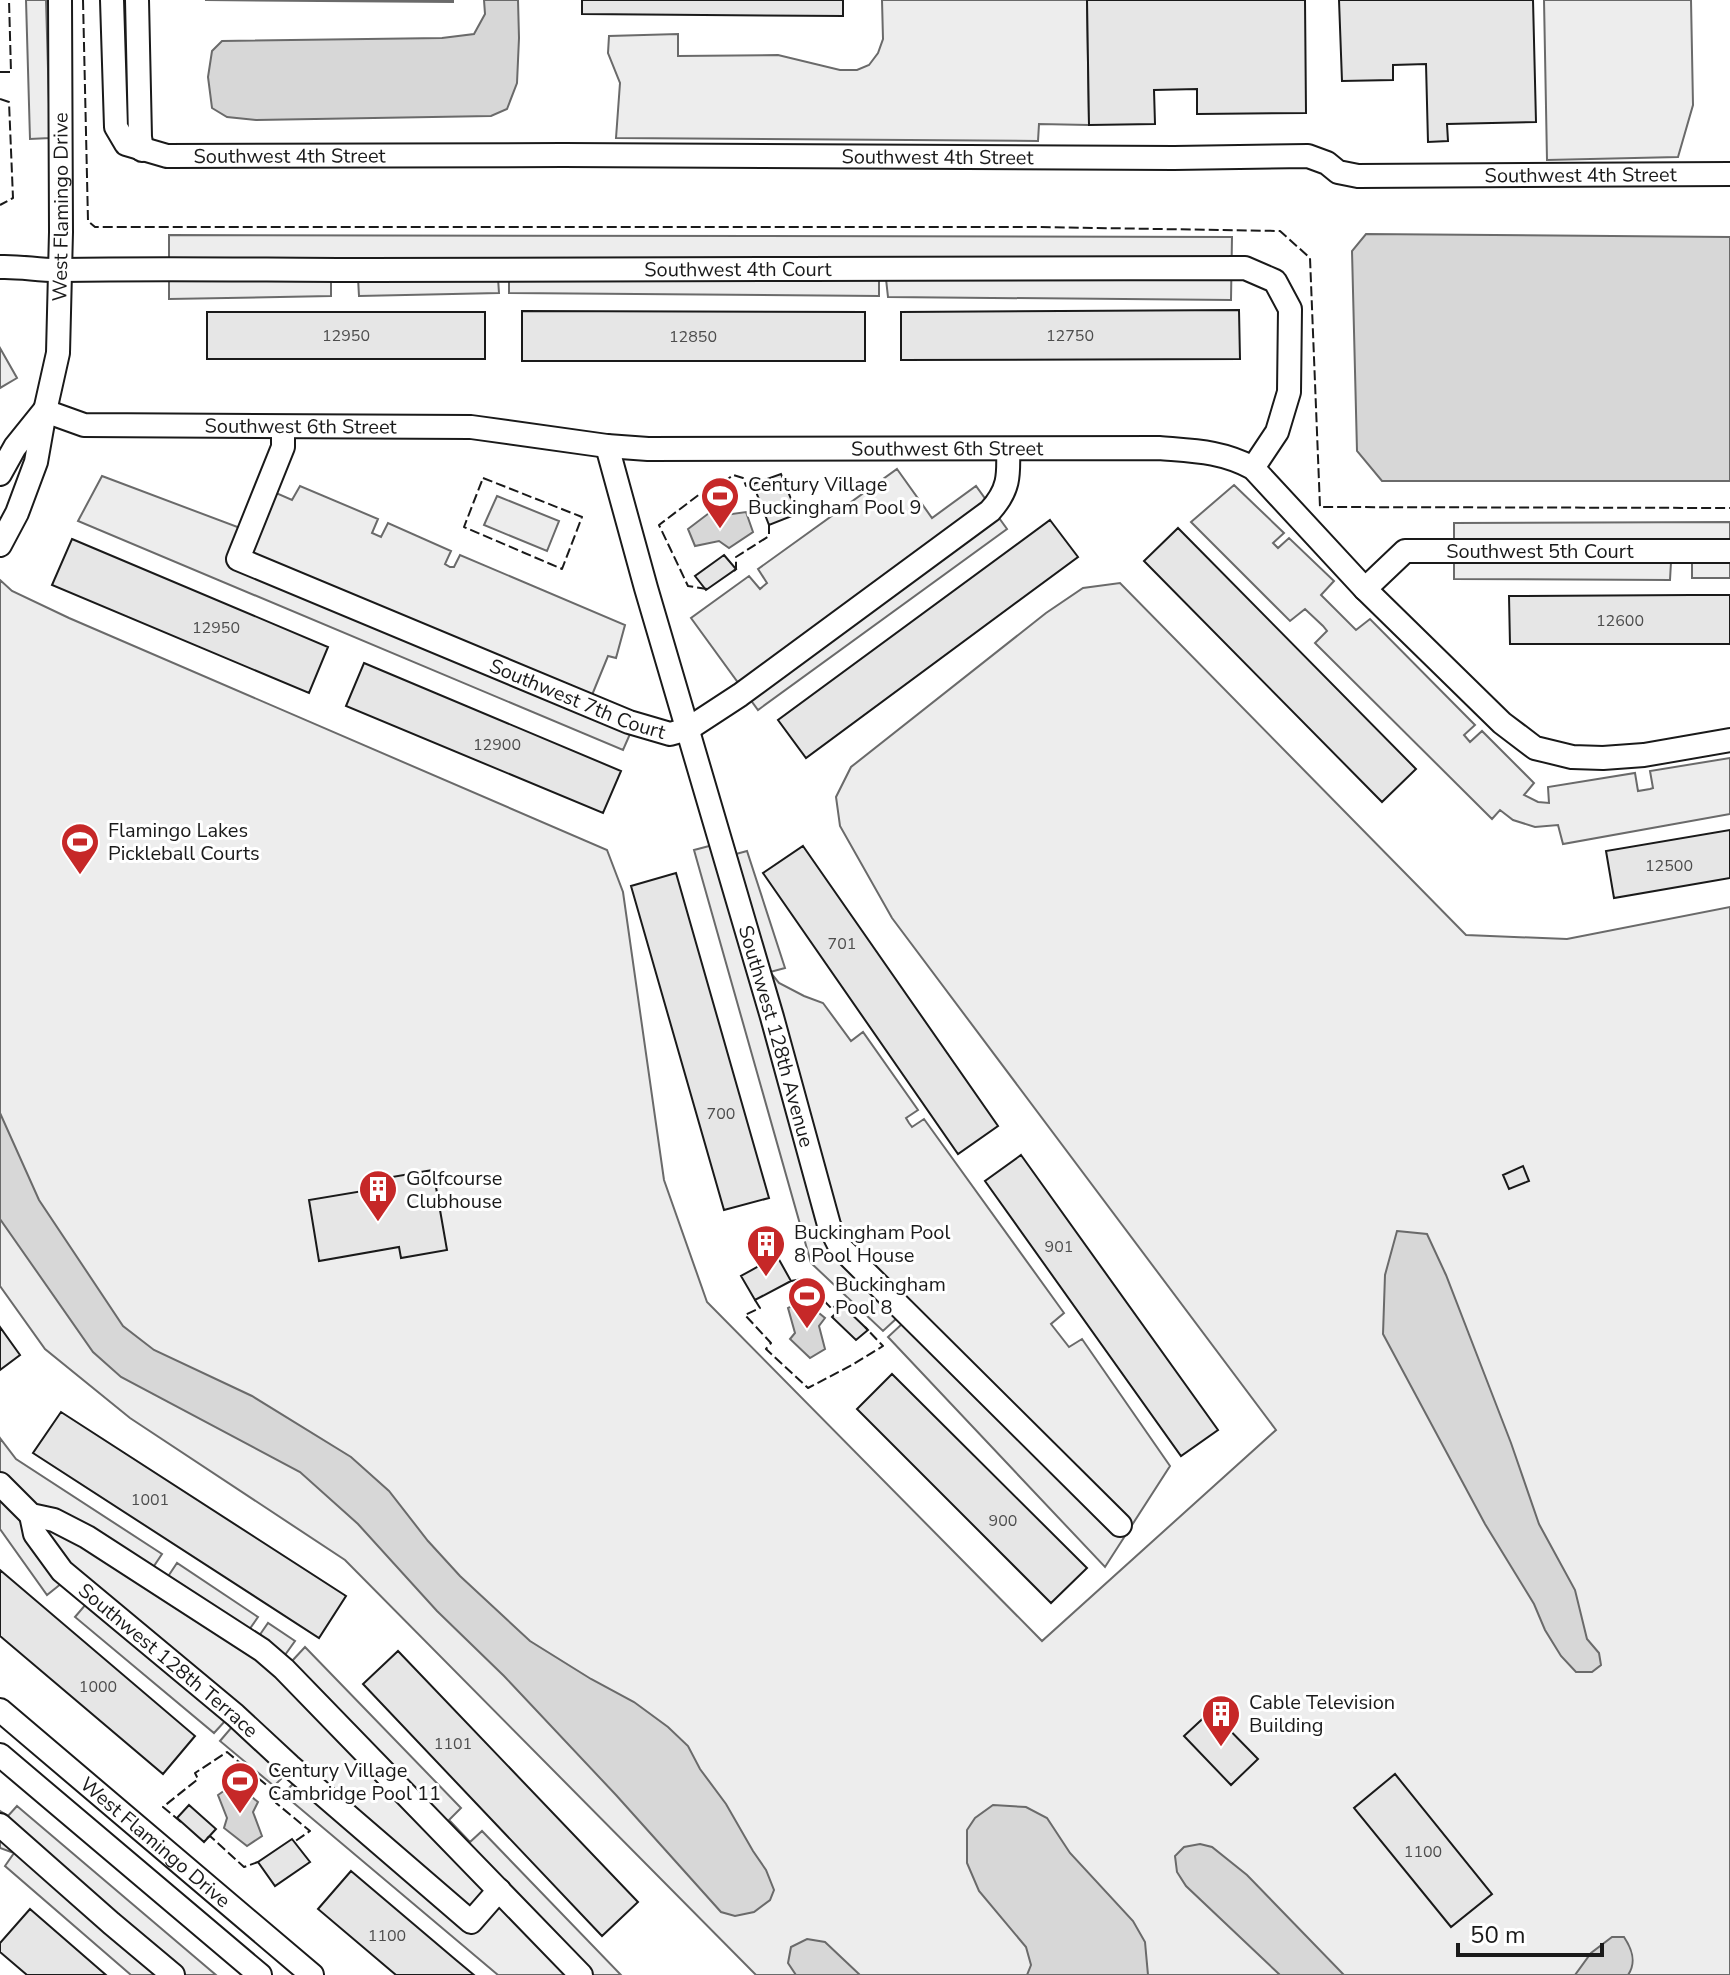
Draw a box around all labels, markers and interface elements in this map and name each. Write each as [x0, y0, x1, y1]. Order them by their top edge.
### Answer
street label: West Flamingo Drive [46, 112, 75, 302]
street label: Southwest 4th Street [193, 142, 387, 170]
street label: Southwest 4th Street [841, 143, 1035, 171]
street label: Southwest 4th Street [1485, 161, 1678, 189]
street label: Southwest 4th Court [644, 256, 833, 283]
house number: 12950 [322, 325, 370, 347]
house number: 12750 [1046, 325, 1094, 347]
house number: 12850 [669, 326, 717, 348]
street label: Southwest 6th Street [204, 413, 398, 441]
street label: Southwest 6th Street [851, 435, 1044, 463]
place label: Century Village Buckingham Pool 9 [748, 471, 921, 521]
sports icon: Century Village Buckingham Pool 9 [699, 475, 741, 530]
street label: Southwest 5th Court [1446, 538, 1634, 565]
house number: 12600 [1596, 610, 1644, 632]
house number: 12950 [192, 617, 240, 639]
street label: Southwest 7th Court [485, 652, 669, 746]
house number: 12900 [473, 734, 521, 756]
place label: Flamingo Lakes Pickleball Courts [108, 817, 260, 867]
sports icon: Flamingo Lakes Pickleball Courts [59, 821, 101, 876]
house number: 12500 [1645, 855, 1693, 877]
street label: Southwest 128th Avenue [732, 922, 820, 1150]
house number: 701 [828, 933, 856, 955]
house number: 700 [707, 1103, 735, 1125]
place label: Golfcourse Clubhouse [406, 1165, 503, 1215]
building icon: Golfcourse Clubhouse [357, 1168, 399, 1223]
place label: Buckingham Pool 8 Pool House [794, 1219, 950, 1269]
building icon: Buckingham Pool 8 Pool House [745, 1223, 787, 1278]
house number: 901 [1045, 1236, 1073, 1258]
place label: Buckingham Pool 8 [835, 1271, 946, 1321]
sports icon: Buckingham Pool 8 [786, 1275, 828, 1330]
house number: 1001 [131, 1489, 169, 1511]
house number: 900 [989, 1510, 1017, 1532]
street label: Southwest 128th Terrace [72, 1577, 264, 1744]
house number: 1000 [79, 1676, 117, 1698]
place label: Cable Television Building [1249, 1689, 1395, 1739]
building icon: Cable Television Building [1200, 1693, 1242, 1748]
house number: 1101 [434, 1733, 472, 1755]
place label: Century Village Cambridge Pool 11 [268, 1757, 441, 1807]
sports icon: Century Village Cambridge Pool 11 [219, 1760, 261, 1815]
street label: West Flamingo Drive [74, 1771, 236, 1914]
house number: 1100 [1404, 1841, 1442, 1863]
scale bar [1458, 1907, 1602, 1957]
text: 50 m [1470, 1919, 1526, 1951]
house number: 1100 [368, 1925, 406, 1947]

